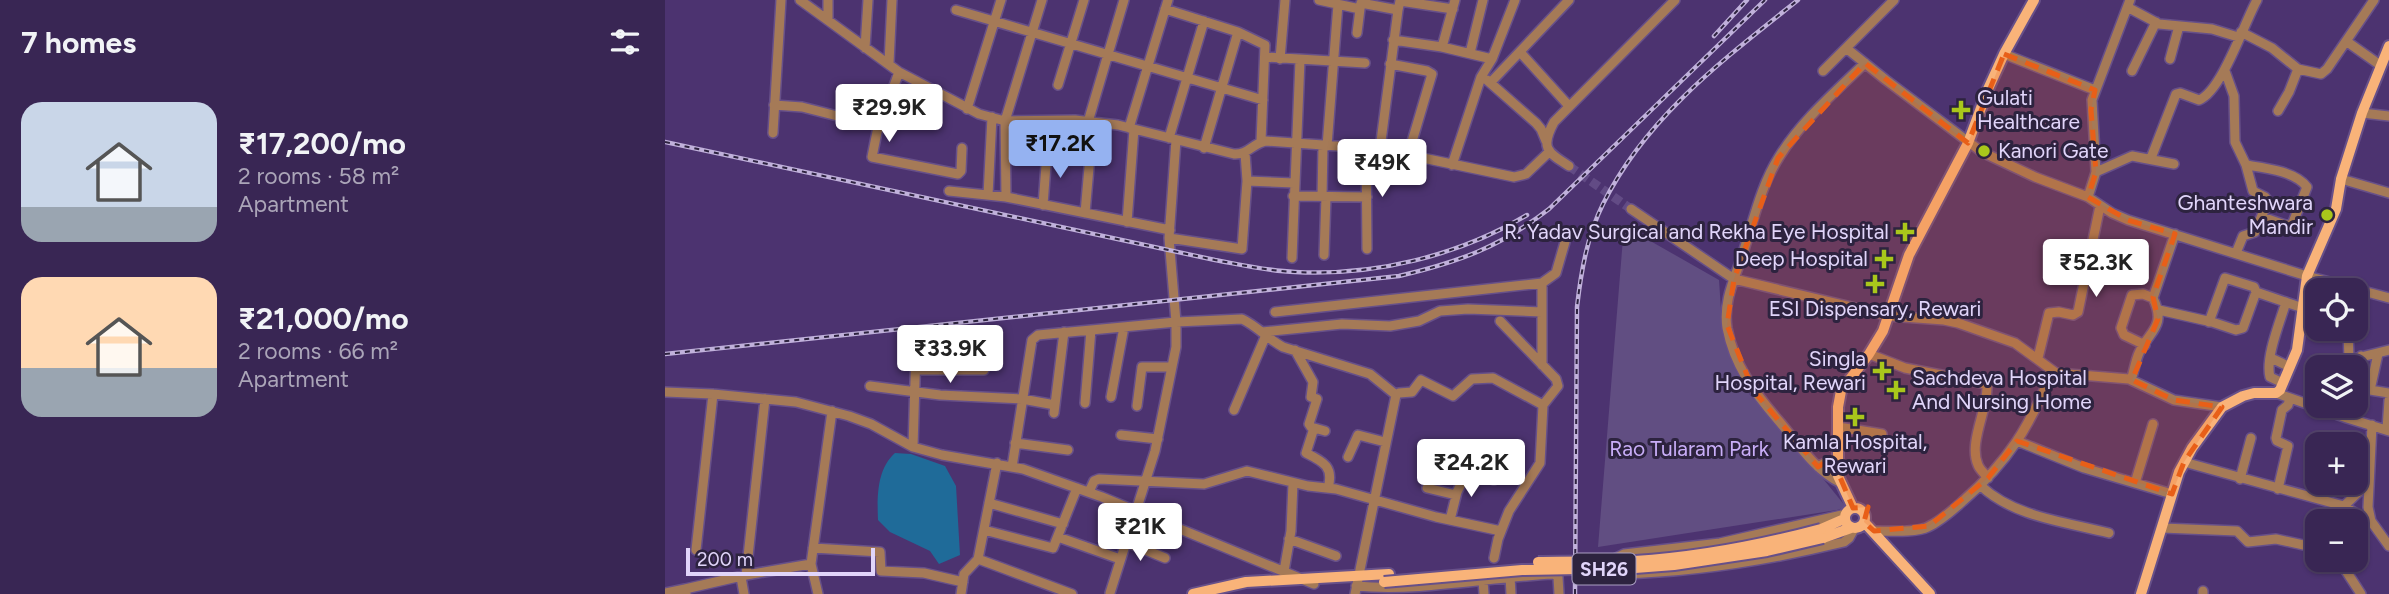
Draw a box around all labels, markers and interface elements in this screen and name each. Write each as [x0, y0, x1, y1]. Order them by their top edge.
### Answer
icon: filters [606, 23, 644, 61]
text: 7 homes [21, 24, 136, 61]
pin: ₹29.9K [832, 85, 946, 144]
place label: Gulati Healthcare [1977, 85, 2080, 134]
text: ₹29.9K [852, 93, 926, 121]
marker: Gulati Healthcare [1951, 100, 1971, 120]
pin: ₹17.2K [1003, 120, 1117, 180]
text: ₹17,200/mo [238, 125, 406, 162]
text: ₹17.2K [1025, 129, 1095, 157]
icon: home [77, 130, 161, 214]
place label: Kanori Gate [1998, 138, 2108, 163]
pin: ₹49K [1341, 140, 1423, 199]
marker: Kanori Gate [1976, 143, 1992, 159]
text: ₹49K [1353, 148, 1411, 176]
text: 2 rooms · 58 m² [238, 162, 399, 190]
text: Apartment [238, 190, 349, 218]
place label: Ghanteshwara Mandir [2177, 190, 2313, 239]
marker: Ghanteshwara Mandir [2319, 207, 2335, 223]
place label: R. Yadav Surgical and Rekha Eye Hospital [1504, 219, 1889, 244]
marker: R. Yadav Surgical and Rekha Eye Hospital [1895, 222, 1915, 242]
pin: ₹52.3K [2039, 240, 2153, 299]
place label: Deep Hospital [1735, 246, 1868, 271]
text: ₹52.3K [2059, 248, 2133, 276]
marker: Deep Hospital [1874, 249, 1894, 269]
marker: ESI Dispensary, Rewari [1865, 274, 1885, 294]
map controls [2305, 278, 2368, 572]
button: locate [2305, 278, 2368, 341]
place label: ESI Dispensary, Rewari [1769, 296, 1981, 321]
text: ₹21,000/mo [238, 300, 409, 337]
icon: home [77, 305, 161, 389]
pin: ₹33.9K [893, 326, 1007, 385]
text: ₹33.9K [913, 334, 987, 362]
text: 2 rooms · 66 m² [238, 337, 398, 365]
place label: Singla Hospital, Rewari [1715, 346, 1866, 395]
button: layers [2305, 355, 2368, 418]
marker: Singla Hospital, Rewari [1872, 361, 1892, 381]
text: Apartment [238, 365, 349, 393]
place label: Sachdeva Hospital And Nursing Home [1912, 365, 2092, 414]
marker: Sachdeva Hospital And Nursing Home [1886, 380, 1906, 400]
marker: Kamla Hospital, Rewari [1845, 407, 1865, 427]
place label: Kamla Hospital, Rewari [1783, 429, 1927, 478]
button: + [2305, 432, 2368, 495]
park label: Rao Tularam Park [1609, 436, 1770, 461]
pin: ₹24.2K [1414, 440, 1528, 499]
text: ₹24.2K [1433, 448, 1509, 476]
pin: ₹21K [1099, 504, 1181, 563]
button: − [2305, 509, 2368, 572]
text: ₹21K [1114, 512, 1166, 540]
scale bar [686, 545, 875, 577]
text: 200 m [697, 548, 753, 571]
road number: SH26 [1573, 554, 1635, 584]

